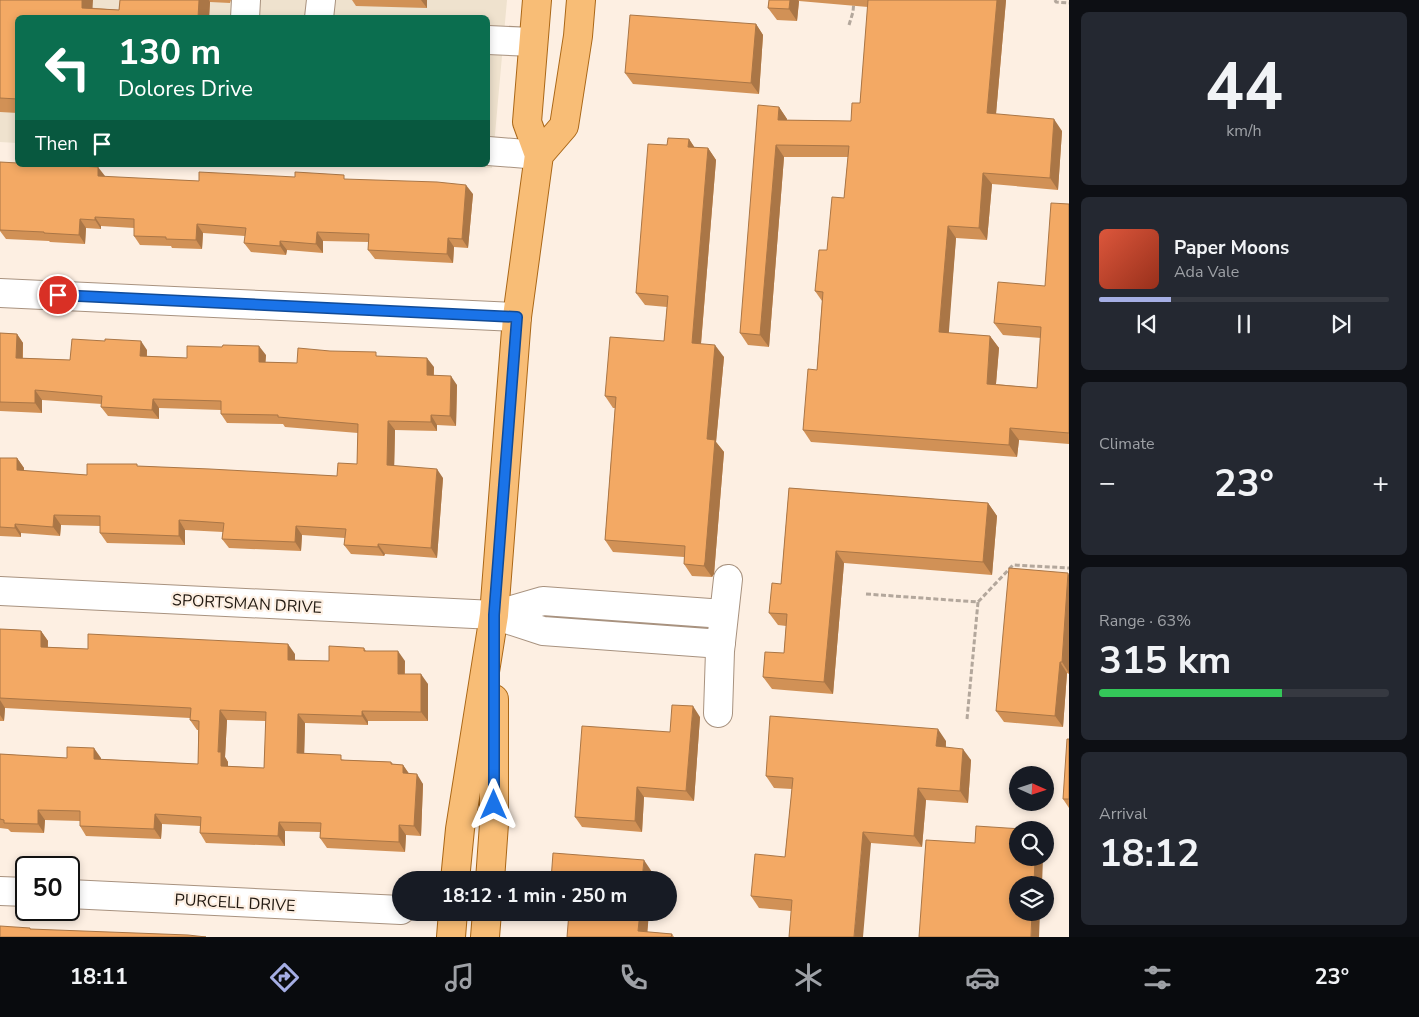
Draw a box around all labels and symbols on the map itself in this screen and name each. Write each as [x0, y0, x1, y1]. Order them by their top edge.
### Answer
pin [37, 274, 79, 316]
street label: SPORTSMAN DRIVE [172, 589, 322, 619]
north arrow [1009, 766, 1054, 811]
position arrow [467, 778, 519, 830]
speed limit sign: 50 [15, 856, 80, 921]
street label: PURCELL DRIVE [174, 889, 296, 917]

